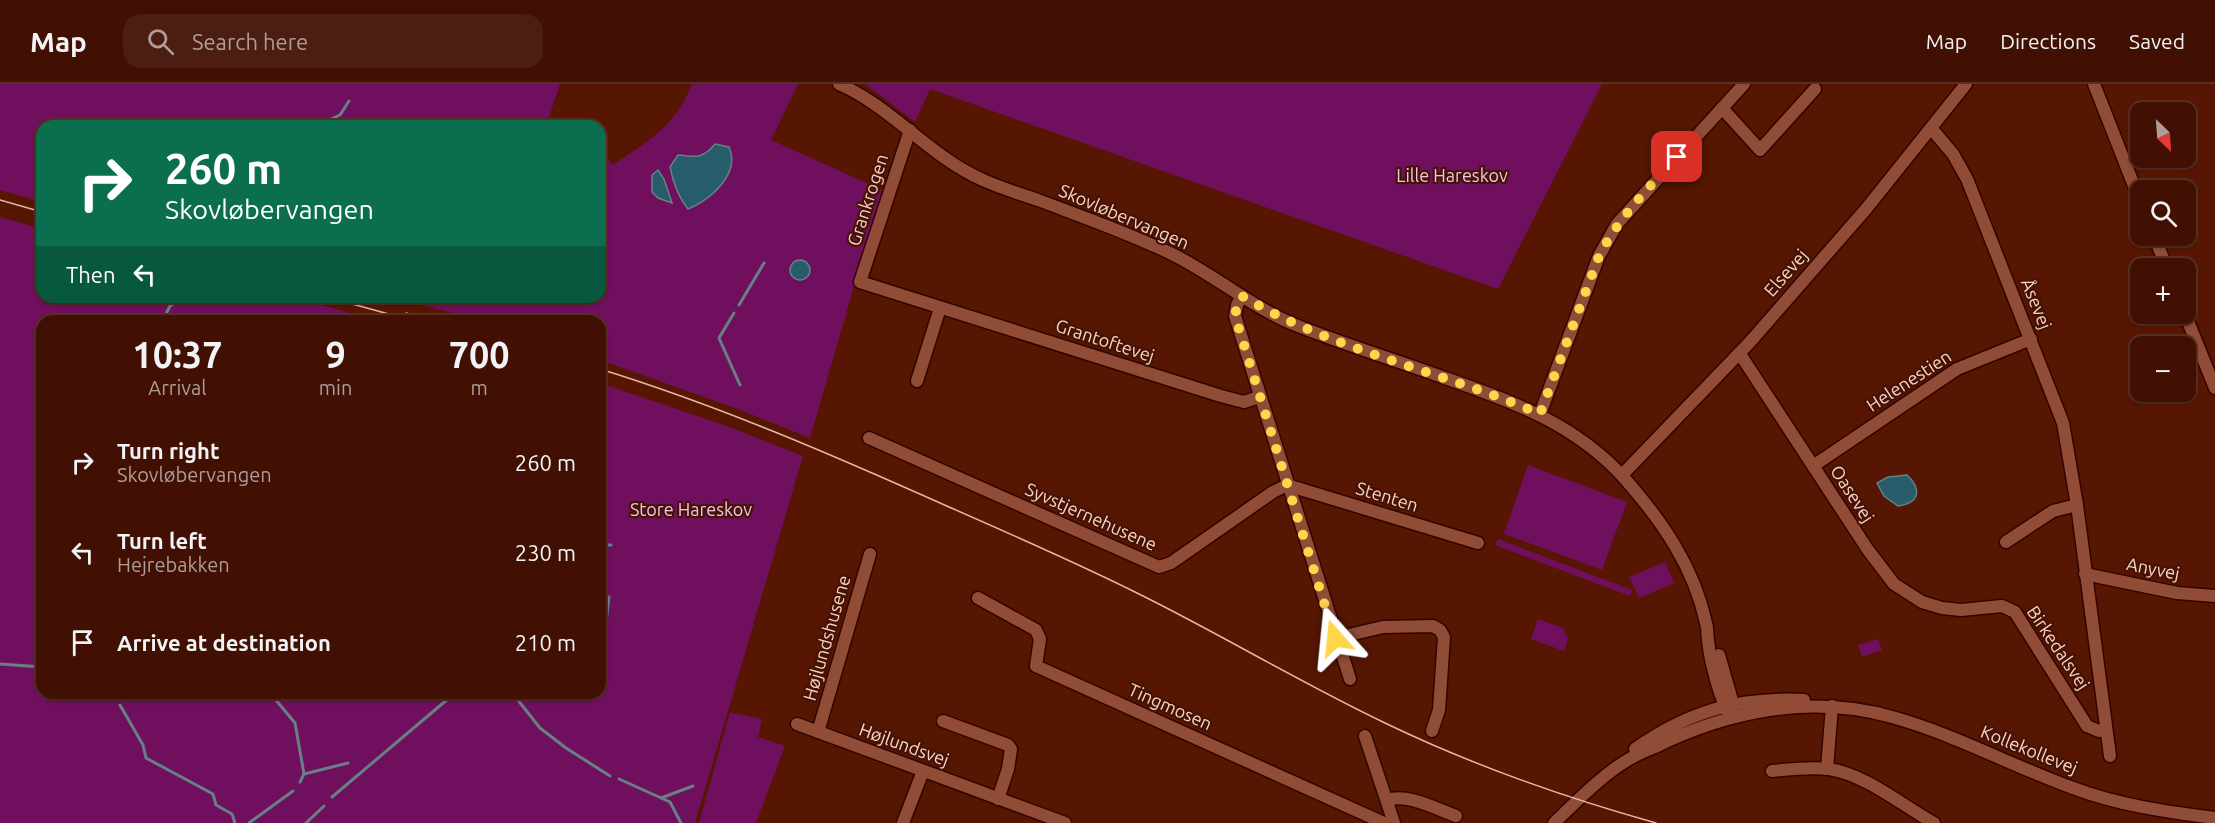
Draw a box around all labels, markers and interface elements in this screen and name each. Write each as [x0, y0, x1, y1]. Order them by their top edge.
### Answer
search box [123, 14, 543, 68]
icon: search [144, 25, 177, 58]
text: Map [30, 26, 87, 57]
text: Search here [192, 29, 308, 54]
text: Map [1926, 29, 1967, 53]
text: Directions [2000, 29, 2096, 53]
text: Saved [2129, 29, 2185, 53]
north arrow [2130, 102, 2196, 168]
map controls [2130, 102, 2196, 402]
pin [1651, 131, 1702, 182]
icon: arrive [1660, 140, 1693, 173]
icon: right [66, 144, 144, 222]
text: 260 m [165, 145, 282, 192]
street label: Grankrogen [843, 151, 891, 248]
park label: Lille Hareskov [1396, 165, 1508, 185]
street label: Skovløbervangen [1056, 180, 1192, 252]
button: search [2130, 180, 2196, 246]
text: Skovløbervangen [165, 194, 374, 224]
street label: Elsevej [1759, 245, 1811, 300]
icon: left [128, 258, 161, 291]
button: + [2130, 258, 2196, 324]
text: Then [66, 262, 116, 287]
street label: Åsevej [2018, 275, 2056, 332]
street label: Grantoftevej [1053, 315, 1157, 365]
text: 10:37 [132, 334, 222, 375]
text: 9 [325, 334, 346, 375]
text: 700 [449, 334, 510, 375]
button: − [2130, 336, 2196, 402]
street label: Helenestien [1862, 345, 1955, 415]
text: Arrival [148, 376, 207, 399]
text: min [319, 376, 352, 399]
text: m [471, 376, 488, 399]
text: Turn right [117, 438, 219, 463]
icon: right [66, 446, 99, 479]
text: 260 m [515, 450, 576, 475]
street label: Oasevej [1827, 461, 1879, 526]
text: Skovløbervangen [117, 463, 272, 486]
street label: Stenten [1354, 477, 1421, 515]
street label: Syvstjernehusene [1023, 478, 1160, 554]
park label: Store Hareskov [630, 499, 752, 519]
text: Turn left [117, 528, 207, 553]
icon: left [66, 536, 99, 569]
text: 230 m [515, 540, 576, 565]
text: Hejrebakken [117, 553, 230, 576]
street label: Anyvej [2125, 553, 2182, 583]
street label: Højlundshusene [799, 573, 854, 703]
street label: Birkedalsvej [2023, 602, 2094, 693]
position arrow [1303, 606, 1367, 670]
icon: arrive [66, 626, 99, 659]
text: Arrive at destination [117, 630, 331, 655]
text: 210 m [515, 630, 576, 655]
street label: Tingmosen [1125, 679, 1215, 733]
street label: Højlundsvej [857, 719, 952, 770]
street label: Kollekollevej [1978, 721, 2081, 778]

